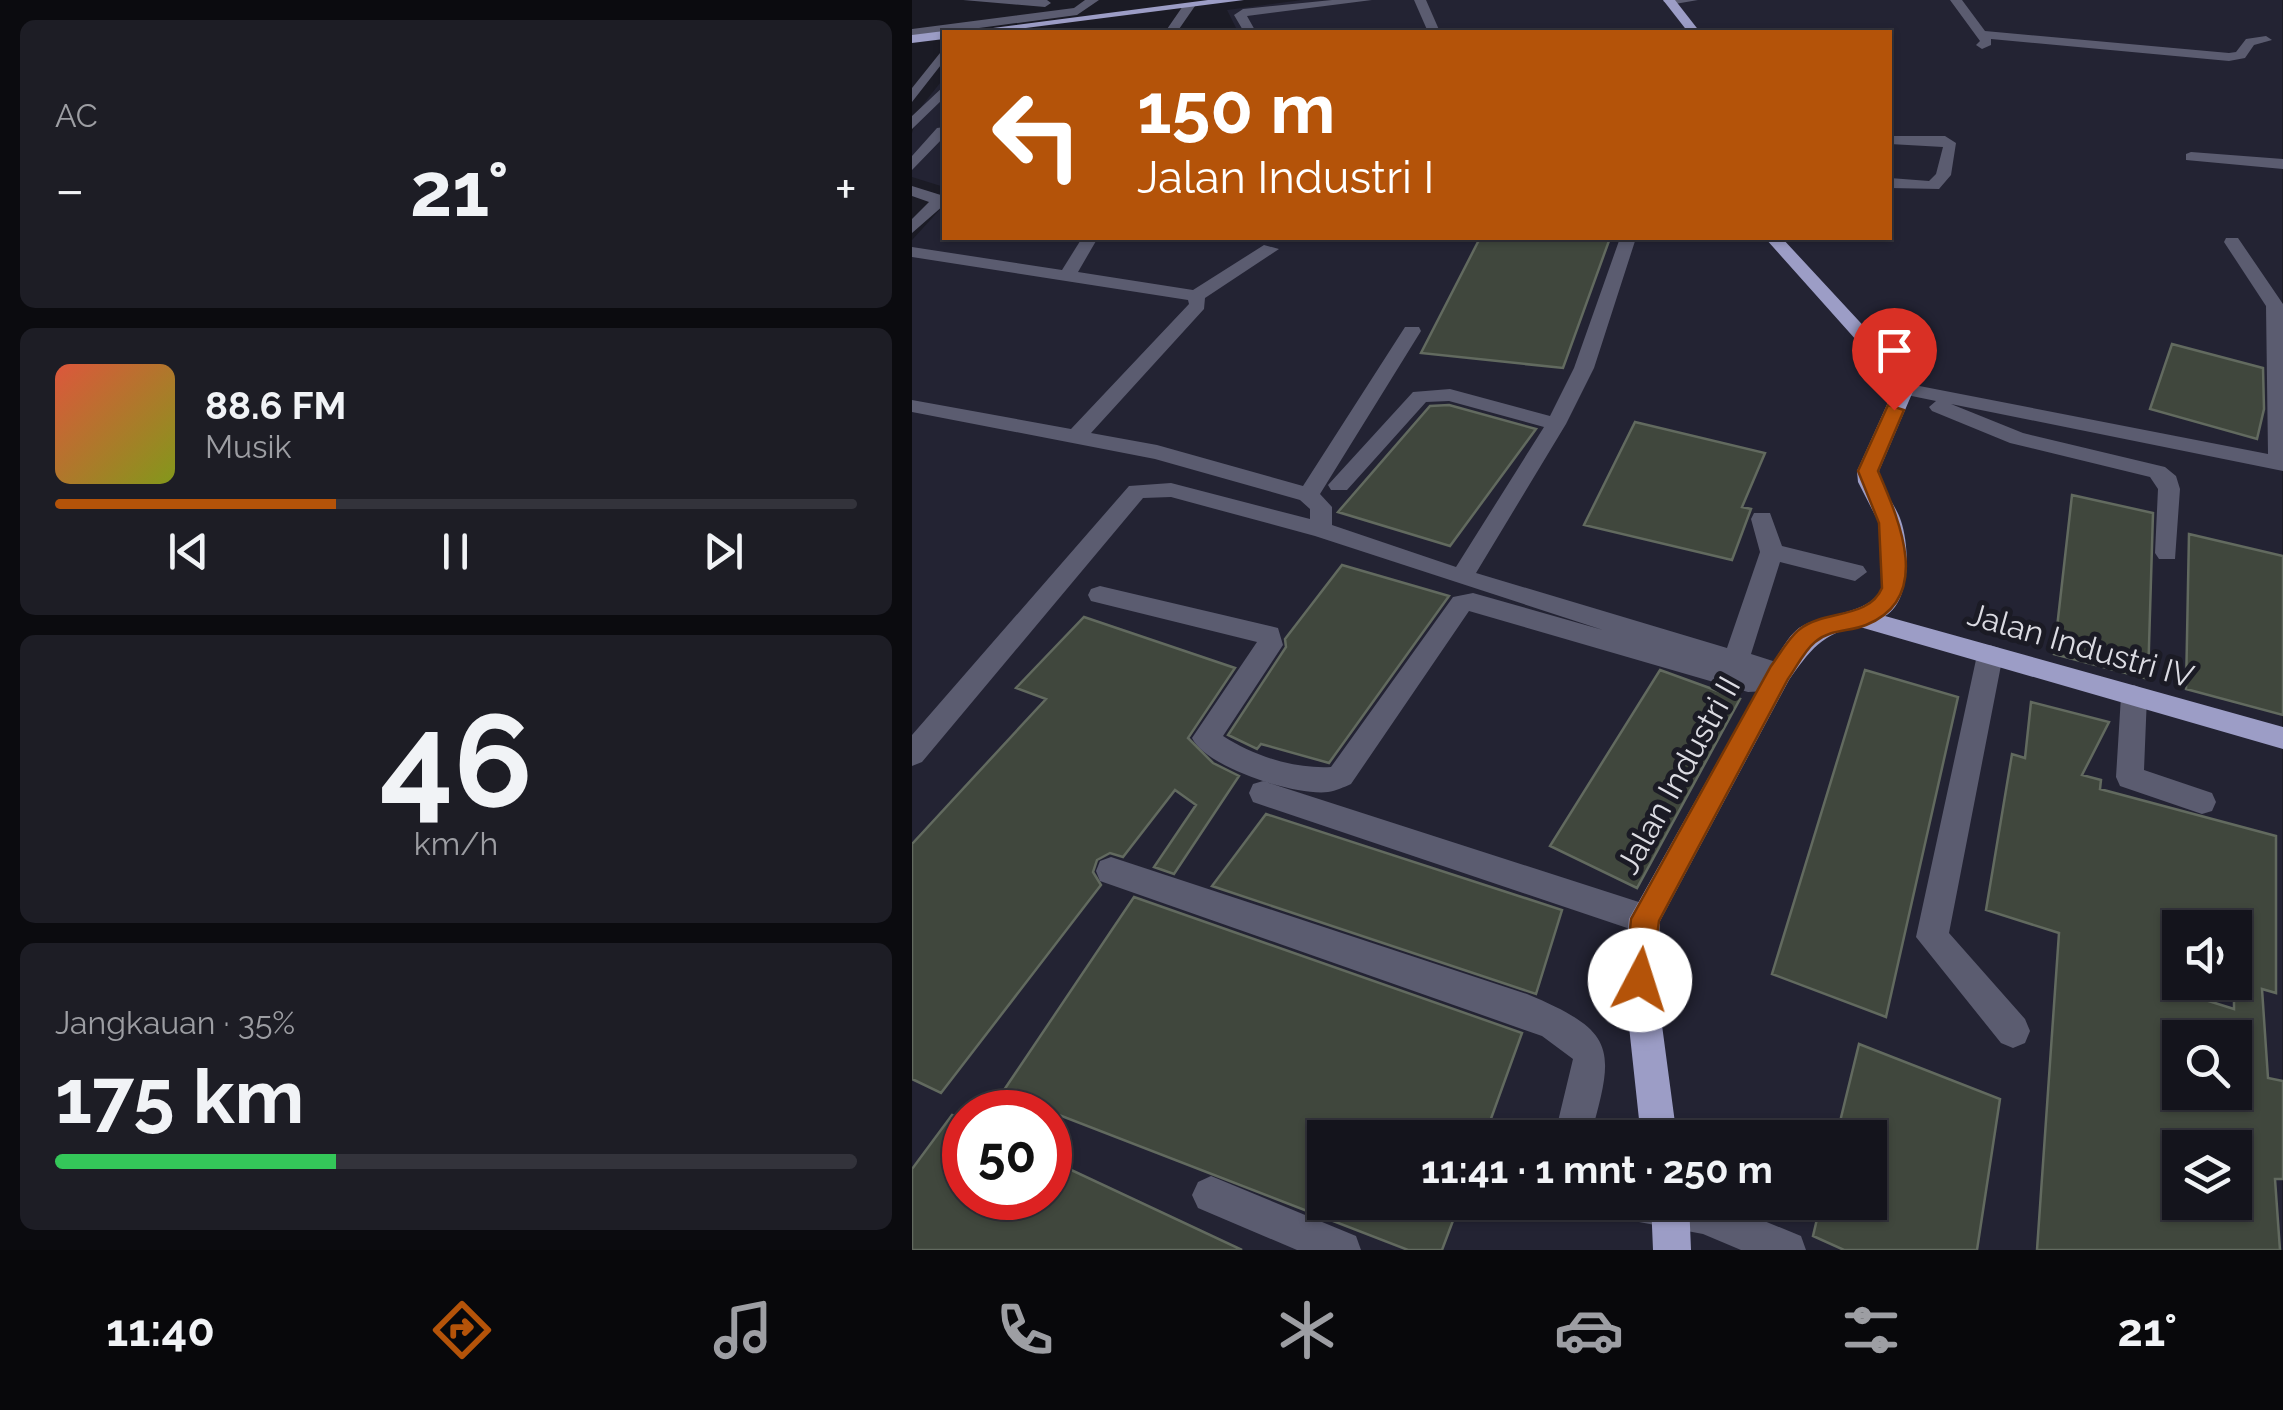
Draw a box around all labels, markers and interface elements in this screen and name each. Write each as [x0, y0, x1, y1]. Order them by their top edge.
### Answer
text: 150 m [1137, 67, 1335, 149]
icon: left [972, 70, 1102, 200]
text: AC [55, 97, 98, 134]
text: 21° [410, 145, 509, 234]
text: Jalan Industri I [1137, 151, 1434, 204]
text: − [55, 157, 85, 222]
text: + [834, 157, 857, 222]
pin [1852, 308, 1937, 411]
icon: arrive [1867, 323, 1922, 378]
text: 88.6 FM [205, 383, 346, 428]
text: Musik [205, 428, 291, 465]
icon: previous [161, 524, 216, 579]
icon: pause [428, 524, 483, 579]
icon: next [696, 524, 751, 579]
street label: Jalan Industri IV [1964, 595, 2198, 695]
street label: Jalan Industri II [1609, 670, 1747, 880]
text: 46 [379, 684, 533, 836]
text: km/h [414, 825, 498, 862]
map controls [2162, 910, 2252, 1220]
button: sound [2162, 910, 2252, 1000]
position arrow [1588, 928, 1692, 1032]
text: Jangkauan · 35% [55, 1004, 295, 1041]
button: search [2162, 1020, 2252, 1110]
text: 175 km [55, 1052, 304, 1141]
speed limit sign: 50 [942, 1090, 1072, 1220]
button: layers [2162, 1130, 2252, 1220]
text: 11:41 · 1 mnt · 250 m [1421, 1147, 1773, 1192]
icon: directions [427, 1295, 497, 1365]
icon: music [708, 1295, 778, 1365]
icon: phone [990, 1295, 1060, 1365]
icon: climate [1272, 1295, 1342, 1365]
icon: car [1554, 1295, 1624, 1365]
icon: filters [1836, 1295, 1906, 1365]
text: 11:40 [106, 1304, 215, 1357]
text: 21° [2118, 1304, 2177, 1357]

